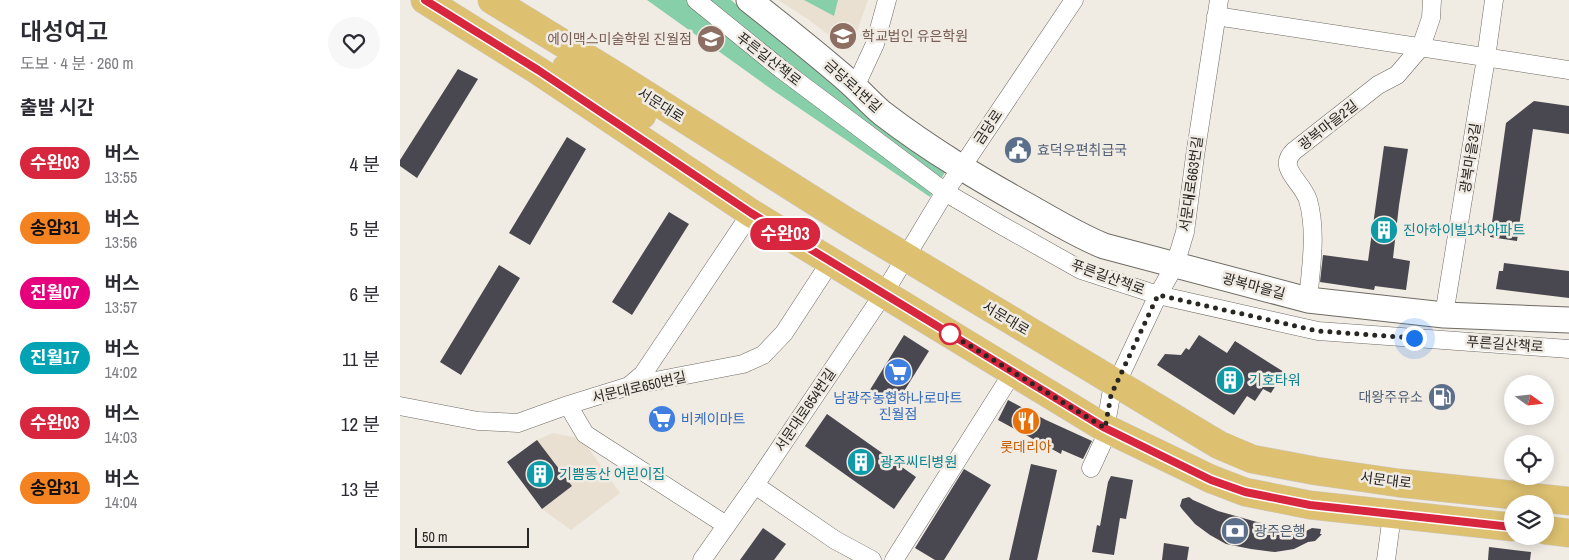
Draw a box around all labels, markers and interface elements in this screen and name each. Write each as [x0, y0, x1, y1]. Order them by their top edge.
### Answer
text: 대성여고 [20, 15, 108, 47]
button: heart [328, 17, 380, 69]
school or university icon: 학교법인 유은학원 [828, 21, 858, 51]
school or university icon: 에이맥스미술학원 진월점 [696, 24, 726, 54]
place label: 학교법인 유은학원 [862, 27, 968, 45]
street label: 푸른길산책로 [733, 28, 805, 90]
place label: 에이맥스미술학원 진월점 [547, 30, 692, 48]
text: 도보 · 4 분 · 260 m [20, 52, 133, 74]
street label: 금당로1번길 [821, 56, 885, 116]
street label: 서문대로 [634, 84, 688, 126]
text: 출발 시간 [20, 94, 94, 120]
street label: 광복마을2길 [1295, 96, 1361, 154]
street label: 금당로 [970, 106, 1006, 148]
street label: 광복마을3길 [1456, 122, 1484, 194]
public building icon: 효덕우편취급국 [1003, 135, 1033, 165]
street label: 서문대로663번길 [1175, 135, 1207, 233]
text: 버스 [105, 140, 140, 166]
place label: 효덕우편취급국 [1037, 141, 1127, 159]
text: 수완03 [30, 150, 80, 175]
text: 4 분 [350, 151, 380, 177]
text: 13:55 [105, 166, 137, 188]
text: 버스 [105, 205, 140, 231]
text: 송암31 [30, 215, 80, 240]
building icon: 진아하이빌1차아파트 [1369, 215, 1399, 245]
text: 5 분 [350, 216, 380, 242]
line badge: 수완03 [750, 218, 820, 250]
text: 수완03 [760, 221, 810, 246]
place label: 진아하이빌1차아파트 [1403, 221, 1525, 239]
text: 13:56 [105, 231, 137, 253]
street label: 푸른길산책로 [1069, 255, 1147, 299]
street label: 광복마을길 [1221, 269, 1287, 303]
text: 버스 [105, 270, 140, 296]
text: 진월07 [30, 280, 80, 305]
text: 6 분 [350, 281, 380, 307]
text: 13:57 [105, 296, 137, 318]
street label: 서문대로 [979, 297, 1033, 339]
unlabelled marker [939, 323, 961, 345]
your location [1402, 326, 1427, 351]
street label: 푸른길산책로 [1466, 332, 1544, 356]
text: 버스 [105, 335, 140, 361]
text: 진월17 [30, 345, 80, 370]
text: 11 분 [342, 346, 380, 372]
supermarket icon: 남광주농협하나로마트 진월점 [883, 357, 913, 387]
text: 14:02 [105, 361, 137, 383]
street label: 서문대로654번길 [771, 365, 839, 455]
building icon: 기호타워 [1215, 365, 1245, 395]
street label: 서문대로650번길 [590, 367, 688, 407]
place label: 기호타워 [1249, 371, 1301, 389]
north arrow [1504, 375, 1554, 425]
map controls [1504, 375, 1554, 545]
fuel station icon: 대왕주유소 [1427, 382, 1457, 412]
place label: 대왕주유소 [1359, 388, 1423, 406]
place label: 남광주농협하나로마트 진월점 [834, 389, 963, 423]
text: 버스 [105, 400, 140, 426]
supermarket icon: 비케이마트 [647, 404, 677, 434]
restaurant icon: 롯데리아 [1011, 406, 1041, 436]
text: 수완03 [30, 410, 80, 435]
place label: 비케이마트 [681, 410, 746, 428]
text: 12 분 [341, 411, 380, 437]
text: 14:03 [105, 426, 137, 448]
button: locate [1504, 435, 1554, 485]
place label: 롯데리아 [1000, 438, 1052, 456]
building icon: 광주씨티병원 [846, 447, 876, 477]
place label: 광주씨티병원 [880, 453, 957, 471]
building icon: 기쁨동산 어린이집 [525, 459, 555, 489]
text: 버스 [105, 465, 140, 491]
place label: 기쁨동산 어린이집 [559, 465, 665, 483]
street label: 서문대로 [1359, 468, 1413, 492]
text: 송암31 [30, 475, 80, 500]
text: 13 분 [341, 476, 380, 502]
text: 14:04 [105, 491, 137, 513]
button: layers [1504, 495, 1554, 545]
bank icon: 광주은행 [1220, 516, 1250, 546]
place label: 광주은행 [1254, 522, 1306, 540]
scale bar [415, 525, 529, 548]
text: 50 m [422, 528, 448, 546]

